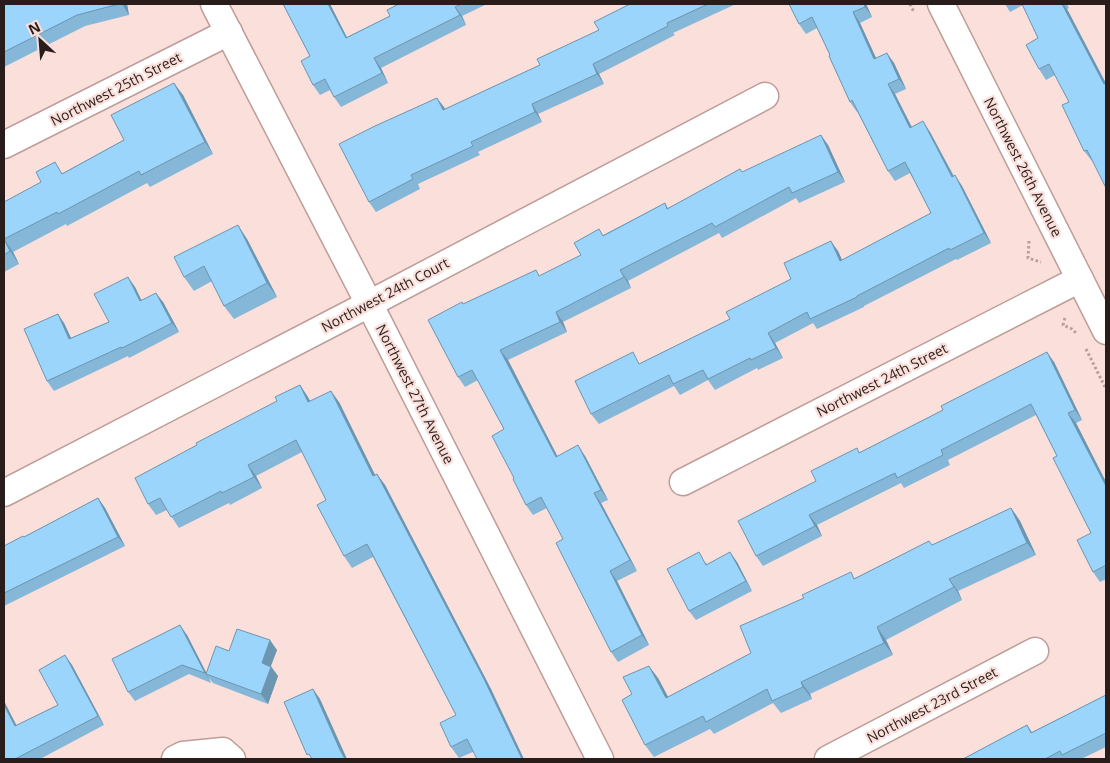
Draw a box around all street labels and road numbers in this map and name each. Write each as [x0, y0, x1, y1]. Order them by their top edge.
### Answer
street label: Northwest 25th Street [47, 47, 185, 130]
street label: Northwest 26th Avenue [980, 94, 1067, 240]
street label: Northwest 24th Court [318, 253, 452, 336]
street label: Northwest 27th Avenue [372, 321, 459, 467]
street label: Northwest 24th Street [813, 338, 951, 421]
street label: Northwest 23rd Street [863, 662, 1000, 747]

